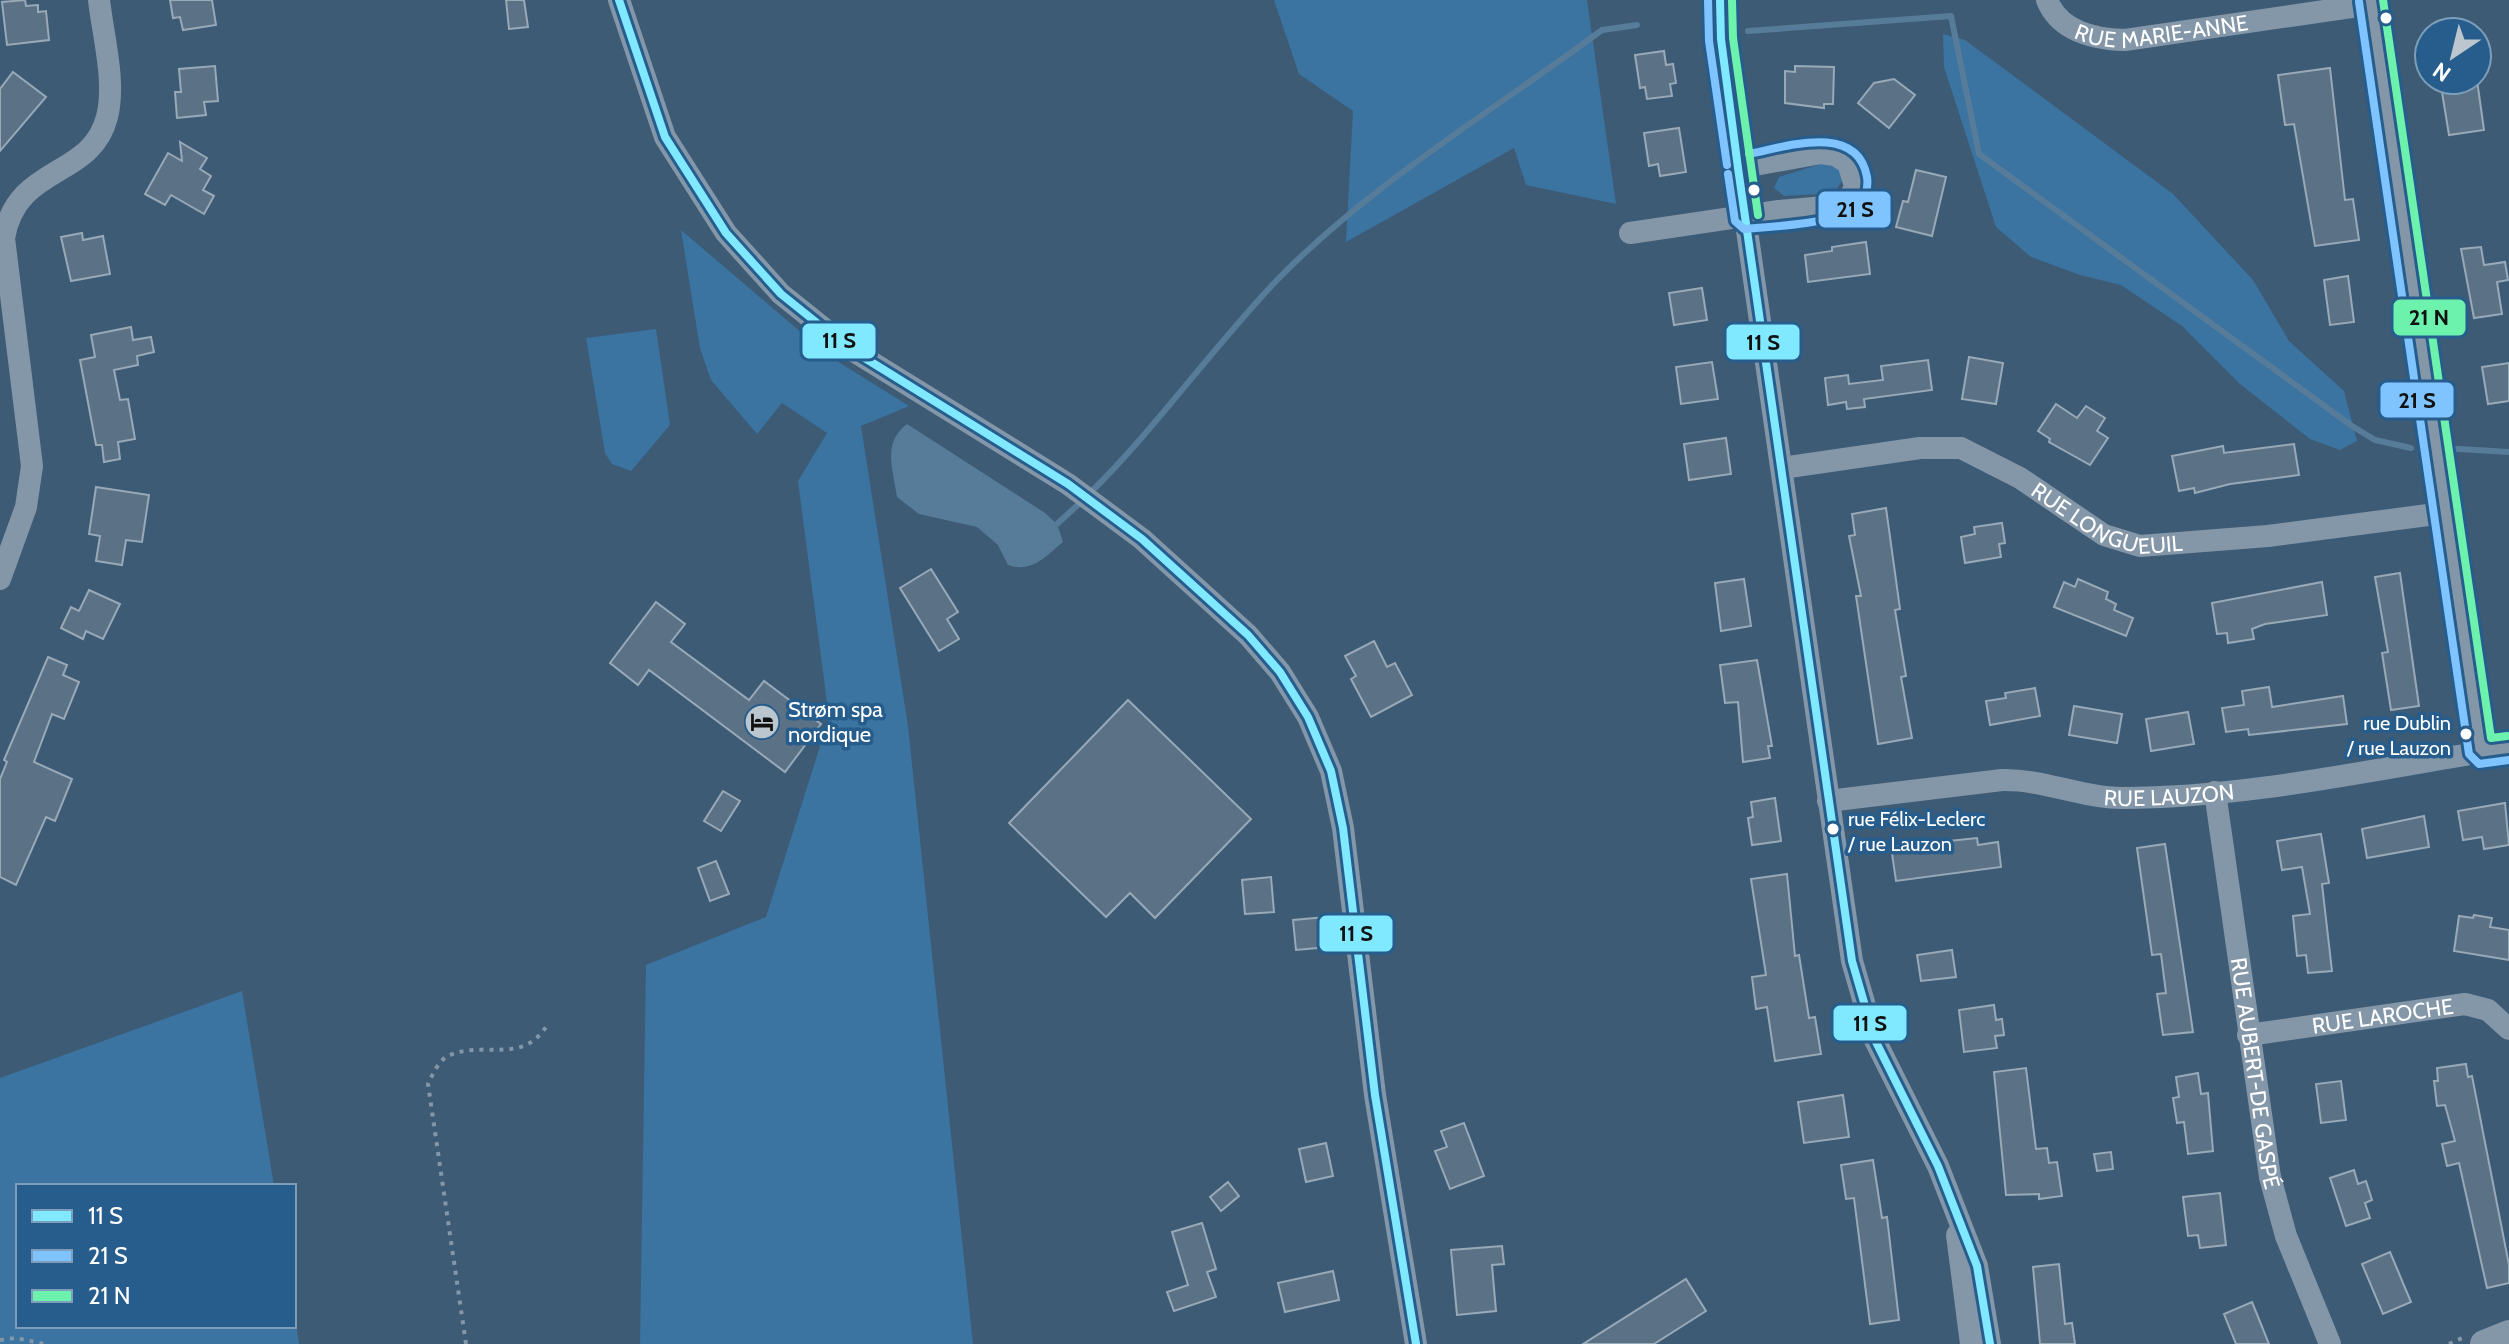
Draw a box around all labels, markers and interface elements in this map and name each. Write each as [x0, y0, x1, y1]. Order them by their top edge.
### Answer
street label: RUE MARIE-ANNE [2071, 9, 2250, 54]
unlabelled marker [2378, 10, 2394, 26]
north arrow [2413, 16, 2493, 96]
text: N [2428, 56, 2456, 87]
unlabelled marker [1746, 182, 1762, 198]
line badge: 21 S [1817, 190, 1892, 229]
text: 21 S [1836, 196, 1874, 223]
line badge: 21 N [2392, 298, 2467, 337]
text: 21 N [2409, 304, 2449, 331]
line badge: 11 S [801, 322, 877, 360]
line badge: 11 S [1725, 323, 1801, 361]
text: 11 S [822, 327, 856, 354]
text: 11 S [1746, 329, 1780, 356]
line badge: 21 S [2379, 381, 2455, 419]
text: 21 S [2398, 387, 2436, 414]
street label: RUE LONGUEUIL [2026, 477, 2184, 560]
place label: Strøm spa nordique [788, 696, 883, 748]
hotel icon: Strøm spa nordique [743, 703, 781, 741]
place label: rue Dublin / rue Lauzon [2346, 711, 2451, 760]
marker: rue Dublin / rue Lauzon [2458, 726, 2474, 742]
street label: RUE LAUZON [2103, 778, 2236, 812]
place label: rue Félix-Leclerc / rue Lauzon [1847, 807, 1985, 856]
marker: rue Félix-Leclerc / rue Lauzon [1825, 821, 1841, 837]
line badge: 11 S [1318, 914, 1394, 953]
text: 11 S [1339, 920, 1373, 947]
street label: RUE AUBERT-DE GASPÉ [2225, 956, 2286, 1192]
street label: RUE LAROCHE [2310, 993, 2455, 1040]
line badge: 11 S [1832, 1004, 1908, 1042]
text: 11 S [1853, 1010, 1887, 1037]
legend [16, 1184, 296, 1328]
text: 11 S [88, 1201, 123, 1230]
text: 21 S [88, 1241, 128, 1270]
text: 21 N [88, 1281, 131, 1310]

